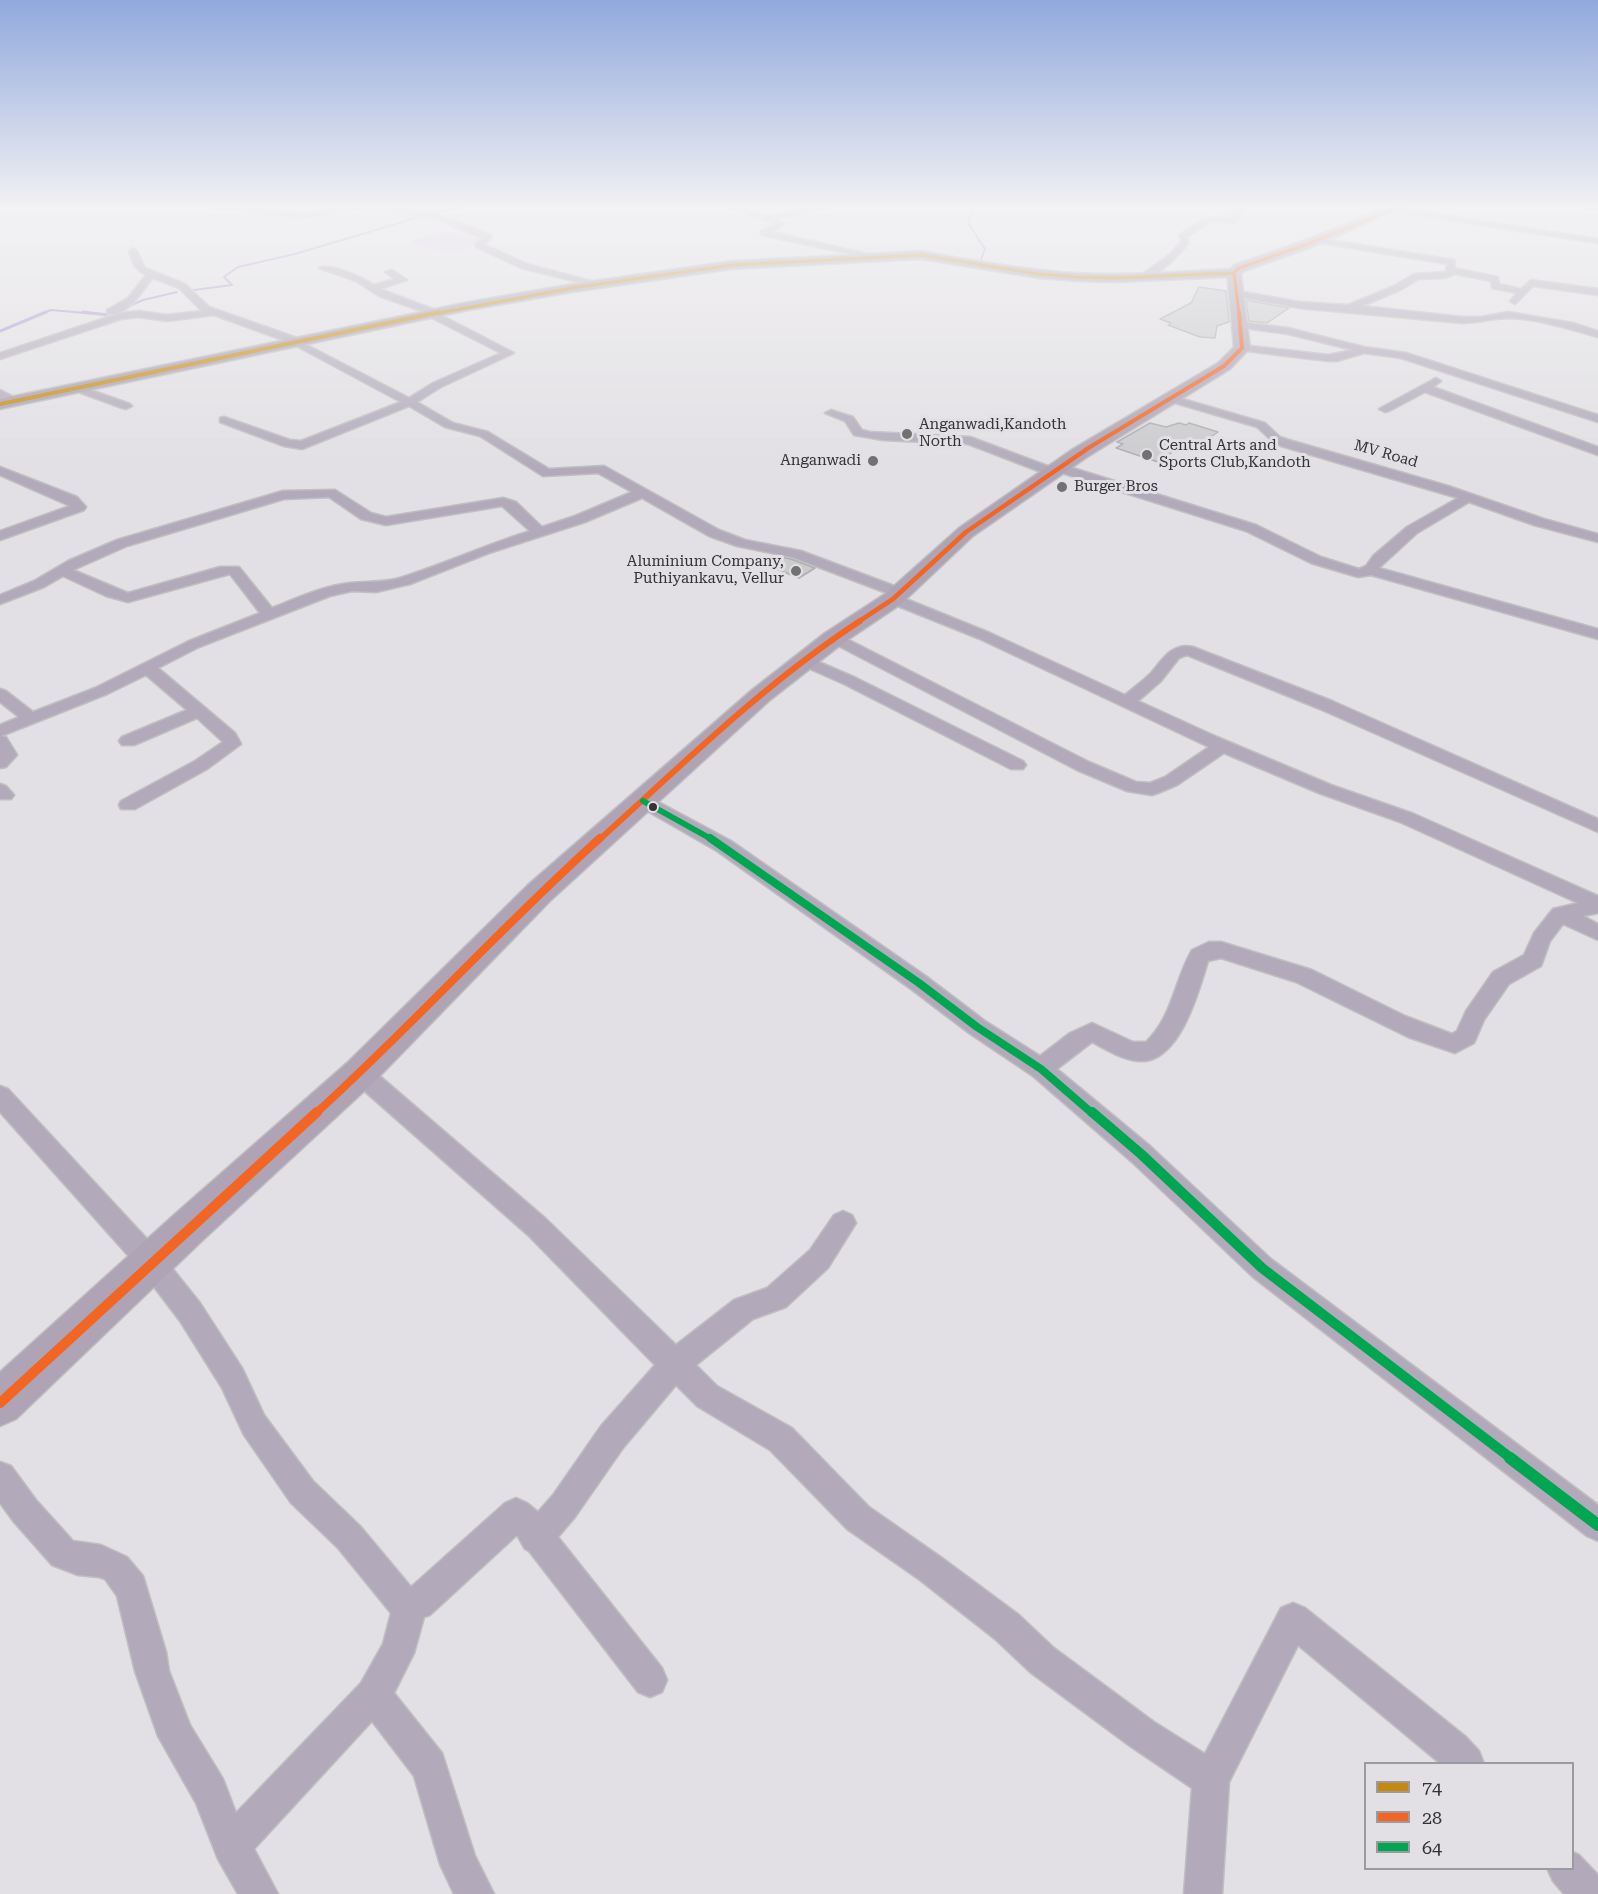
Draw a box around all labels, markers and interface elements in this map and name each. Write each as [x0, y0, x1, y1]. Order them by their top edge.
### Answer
place label: Anganwadi,Kandoth North [919, 416, 1066, 451]
marker: Anganwadi,Kandoth North [900, 427, 914, 441]
street label: MV Road [1352, 436, 1420, 472]
place label: Central Arts and Sports Club,Kandoth [1159, 437, 1311, 472]
marker: Central Arts and Sports Club,Kandoth [1140, 448, 1154, 462]
place label: Anganwadi [780, 452, 861, 470]
marker: Anganwadi [866, 454, 880, 468]
place label: Burger Bros [1074, 478, 1158, 496]
marker: Burger Bros [1055, 480, 1069, 494]
place label: Aluminium Company, Puthiyankavu, Vellur [627, 553, 784, 588]
marker: Aluminium Company, Puthiyankavu, Vellur [789, 564, 803, 578]
unlabelled marker [647, 801, 659, 813]
legend [1364, 1762, 1574, 1870]
text: 74 [1422, 1777, 1442, 1798]
text: 28 [1422, 1807, 1442, 1828]
text: 64 [1422, 1837, 1442, 1858]

